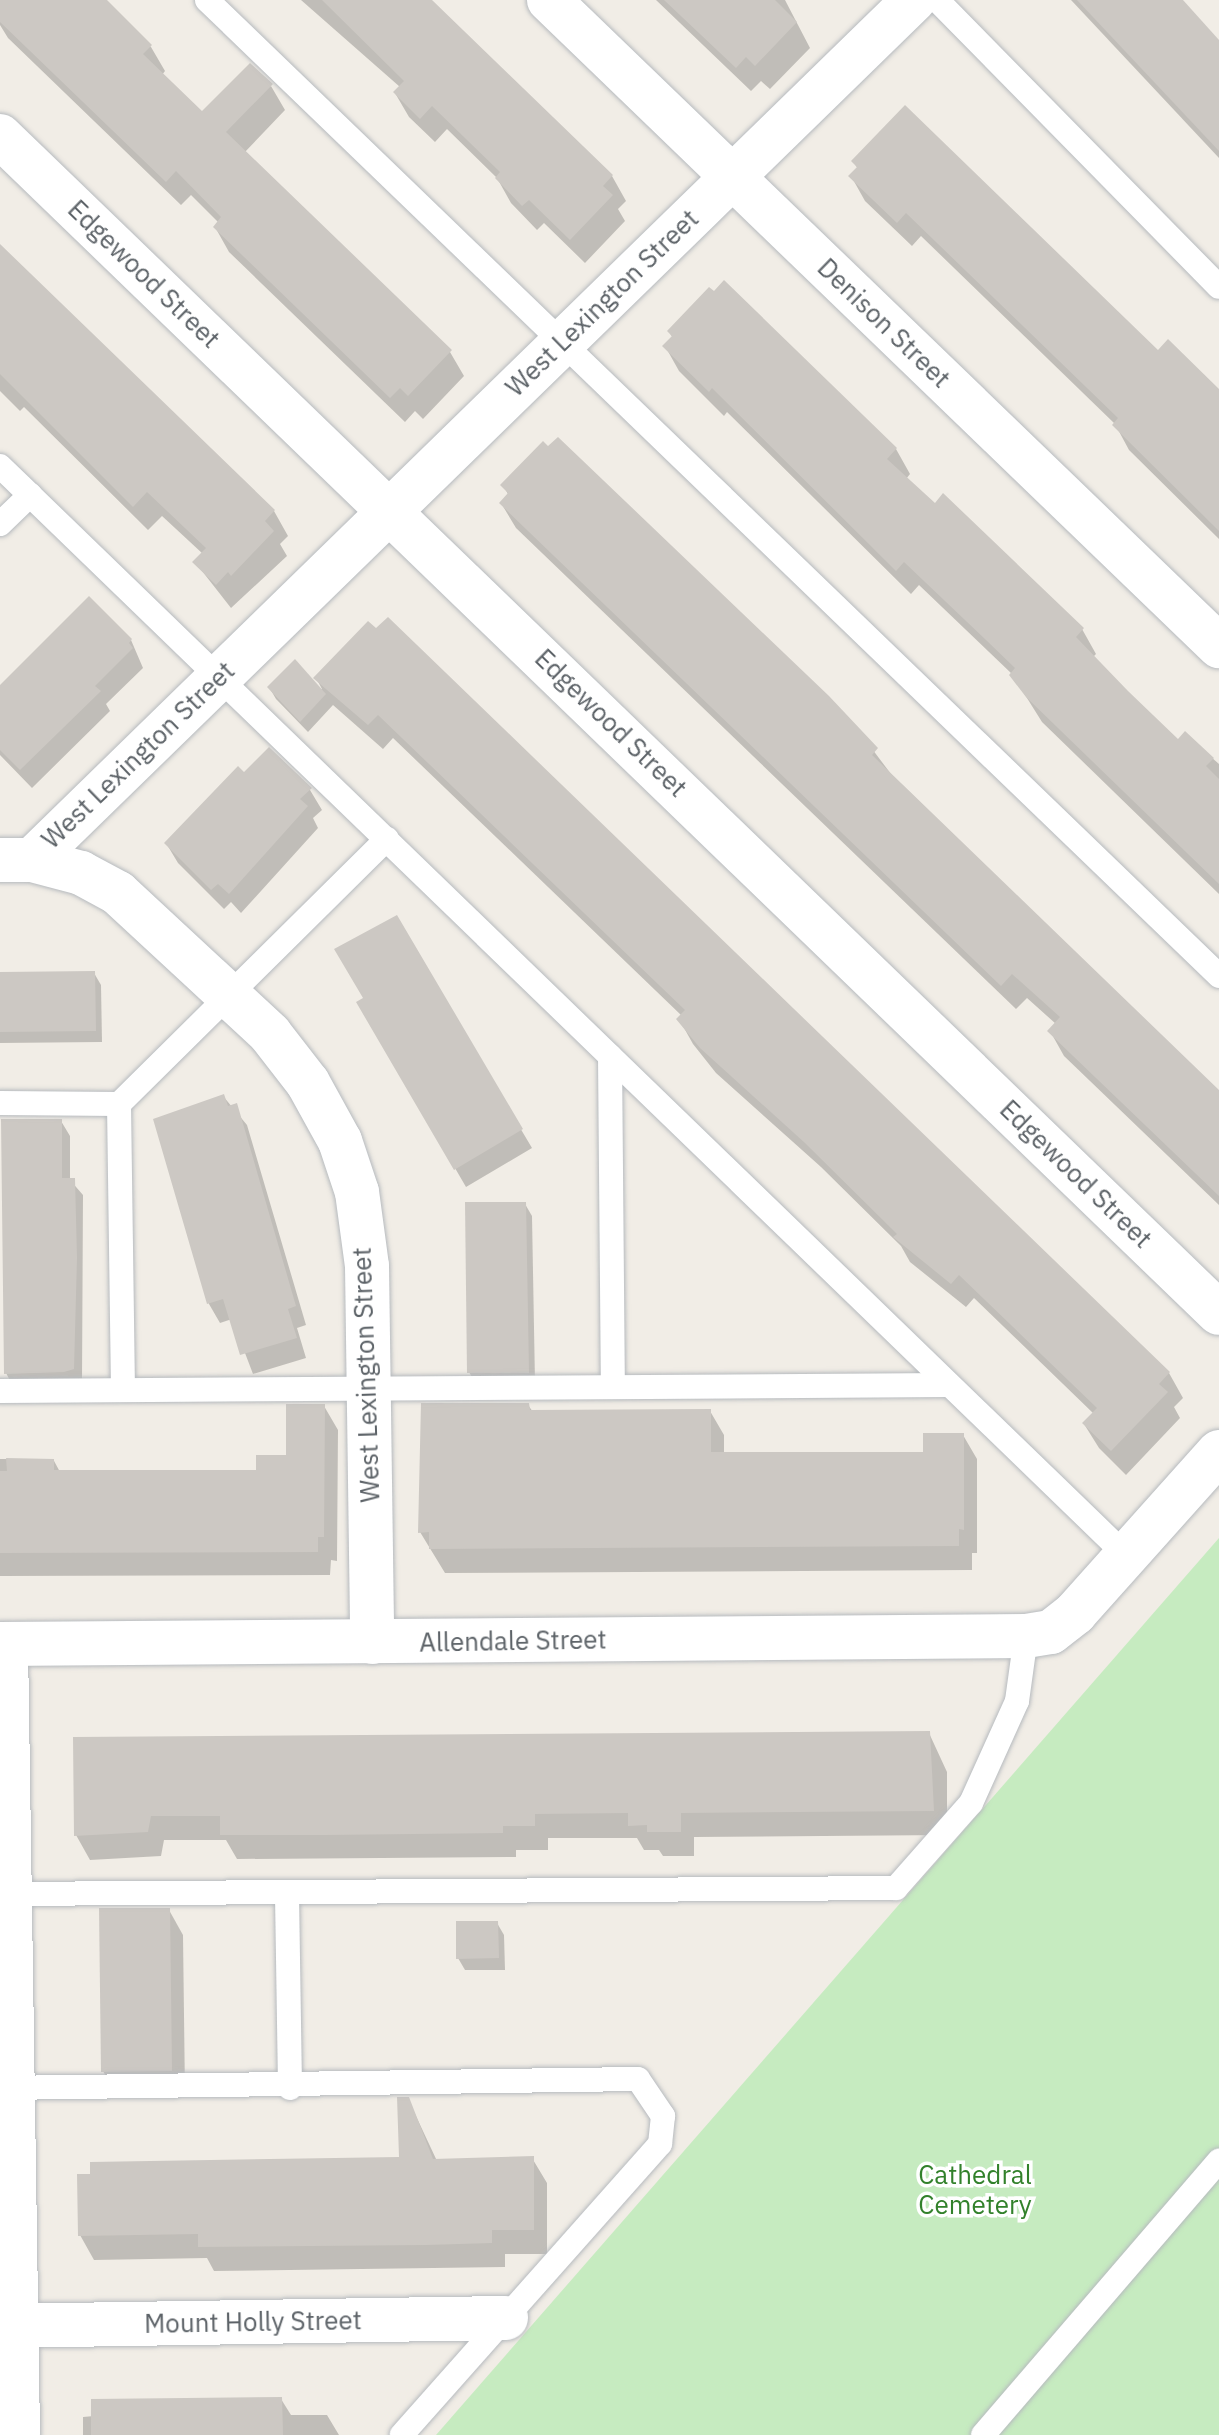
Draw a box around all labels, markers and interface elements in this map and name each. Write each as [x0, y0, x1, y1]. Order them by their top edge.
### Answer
street label: Edgewood Street [62, 194, 226, 354]
street label: West Lexington Street [499, 203, 705, 403]
street label: Denison Street [811, 252, 957, 394]
street label: Edgewood Street [529, 643, 693, 803]
street label: West Lexington Street [35, 655, 241, 855]
street label: Edgewood Street [994, 1094, 1158, 1254]
street label: West Lexington Street [346, 1247, 386, 1503]
street label: Allendale Street [419, 1624, 607, 1658]
park label: Cathedral Cemetery [918, 2159, 1032, 2220]
street label: Mount Holly Street [144, 2305, 362, 2339]

